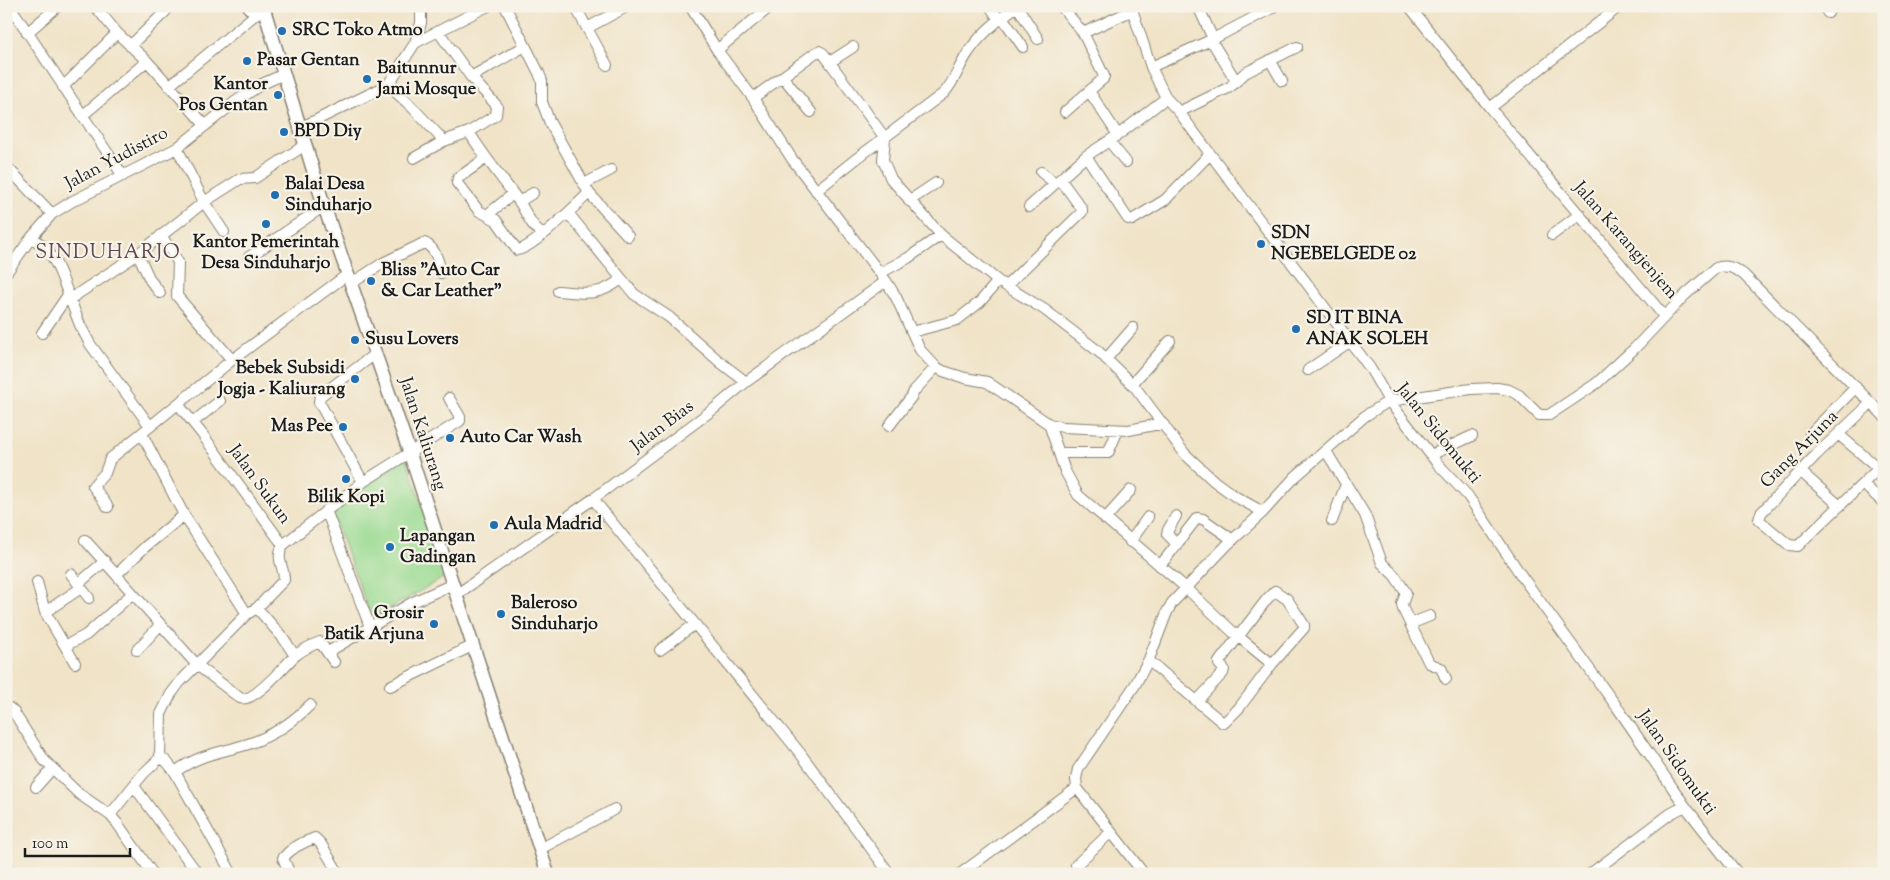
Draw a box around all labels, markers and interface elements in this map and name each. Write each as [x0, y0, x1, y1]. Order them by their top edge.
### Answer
place label: SRC Toko Atmo [292, 18, 423, 44]
marker: SRC Toko Atmo [276, 25, 288, 37]
place label: Pasar Gentan [257, 48, 360, 74]
marker: Pasar Gentan [241, 55, 253, 67]
place label: Baitunnur Jami Mosque [375, 56, 477, 103]
place label: Kantor Pos Gentan [179, 72, 268, 119]
marker: Baitunnur Jami Mosque [361, 73, 373, 85]
marker: Kantor Pos Gentan [272, 89, 284, 101]
place label: BPD Diy [294, 119, 362, 145]
street label: Jalan Yudistiro [60, 121, 173, 198]
marker: BPD Diy [278, 126, 290, 138]
place label: Balai Desa Sinduharjo [285, 172, 372, 219]
street label: Jalan Karangjenjem [1566, 176, 1684, 306]
marker: Balai Desa Sinduharjo [269, 189, 281, 201]
marker: Kantor Pemerintah Desa Sinduharjo [260, 218, 272, 230]
place label: SDN NGEBELGEDE 02 [1271, 221, 1417, 268]
place label: Kantor Pemerintah Desa Sinduharjo [193, 230, 340, 277]
marker: SDN NGEBELGEDE 02 [1255, 238, 1267, 250]
district label: SINDUHARJO [35, 239, 181, 268]
place label: Bliss "Auto Car & Car Leather" [381, 258, 502, 305]
marker: Bliss "Auto Car & Car Leather" [365, 275, 377, 287]
place label: SD IT BINA ANAK SOLEH [1306, 306, 1429, 353]
marker: SD IT BINA ANAK SOLEH [1290, 323, 1302, 335]
place label: Susu Lovers [365, 327, 459, 353]
marker: Susu Lovers [349, 334, 361, 346]
place label: Bebek Subsidi Jogja - Kaliurang [216, 356, 346, 403]
marker: Bebek Subsidi Jogja - Kaliurang [349, 373, 361, 385]
street label: Jalan Kaliurang [391, 373, 453, 494]
street label: Jalan Sidomukti [1389, 377, 1487, 490]
street label: Jalan Bias [625, 395, 700, 460]
street label: Gang Arjuna [1755, 405, 1845, 495]
place label: Mas Pee [271, 414, 334, 440]
marker: Mas Pee [337, 421, 349, 433]
place label: Auto Car Wash [460, 425, 582, 451]
marker: Auto Car Wash [444, 432, 456, 444]
street label: Jalan Sukun [221, 439, 297, 531]
marker: Bilik Kopi [340, 473, 352, 485]
place label: Bilik Kopi [307, 485, 386, 511]
place label: Aula Madrid [504, 512, 603, 538]
marker: Aula Madrid [488, 519, 500, 531]
place label: Lapangan Gadingan [400, 524, 477, 571]
marker: Lapangan Gadingan [384, 541, 396, 553]
place label: Baleroso Sinduharjo [511, 591, 598, 638]
place label: Grosir Batik Arjuna [324, 601, 425, 648]
marker: Baleroso Sinduharjo [495, 608, 507, 620]
marker: Grosir Batik Arjuna [428, 618, 440, 630]
street label: Jalan Sidomukti [1630, 704, 1722, 821]
scale bar [25, 825, 130, 857]
text: 100 m [32, 834, 69, 855]

